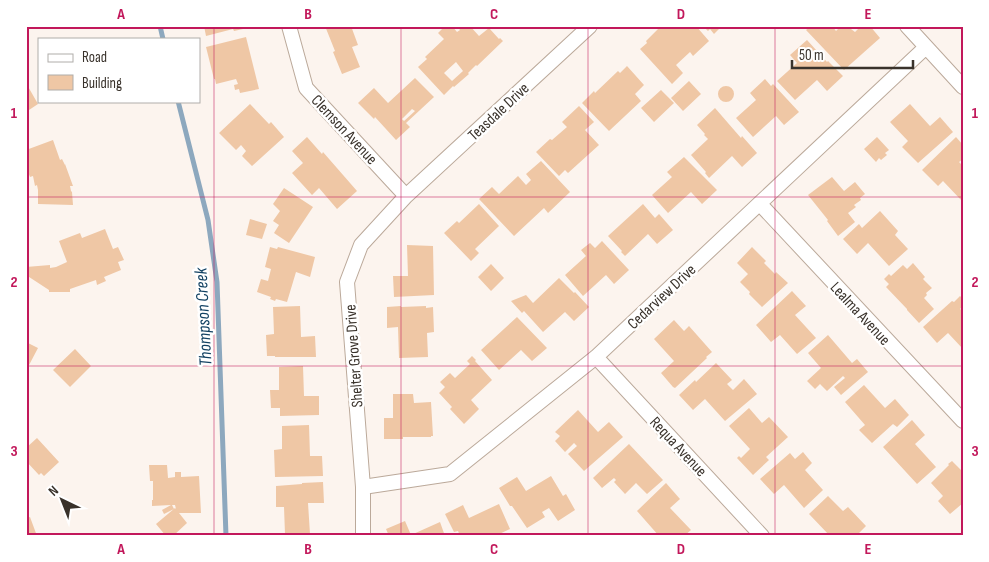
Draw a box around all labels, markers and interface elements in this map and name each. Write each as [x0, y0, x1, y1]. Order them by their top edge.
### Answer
text: A [116, 5, 125, 24]
text: B [304, 5, 312, 24]
text: C [490, 5, 498, 24]
text: D [677, 5, 685, 24]
text: E [865, 5, 872, 24]
legend [38, 38, 200, 102]
scale bar [792, 38, 913, 70]
text: 50 m [799, 46, 824, 65]
text: Road [82, 48, 107, 67]
text: Building [82, 74, 122, 93]
street label: Teasdale Drive [465, 79, 533, 145]
street label: Clemson Avenue [307, 91, 381, 169]
text: 1 [11, 104, 18, 123]
text: 1 [972, 104, 979, 123]
street label: Cedarview Drive [624, 261, 700, 334]
water label: Thompson Creek [190, 266, 217, 367]
text: 2 [10, 273, 18, 292]
text: 2 [971, 273, 979, 292]
street label: Lealma Avenue [826, 279, 894, 350]
street label: Shelter Grove Drive [341, 304, 368, 408]
street label: Requa Avenue [645, 413, 710, 481]
text: 3 [10, 442, 18, 461]
text: 3 [971, 442, 979, 461]
north arrow [38, 474, 88, 524]
text: N [45, 482, 62, 500]
text: A [116, 540, 125, 559]
text: B [304, 540, 312, 559]
text: C [490, 540, 498, 559]
text: D [677, 540, 685, 559]
text: E [865, 540, 872, 559]

